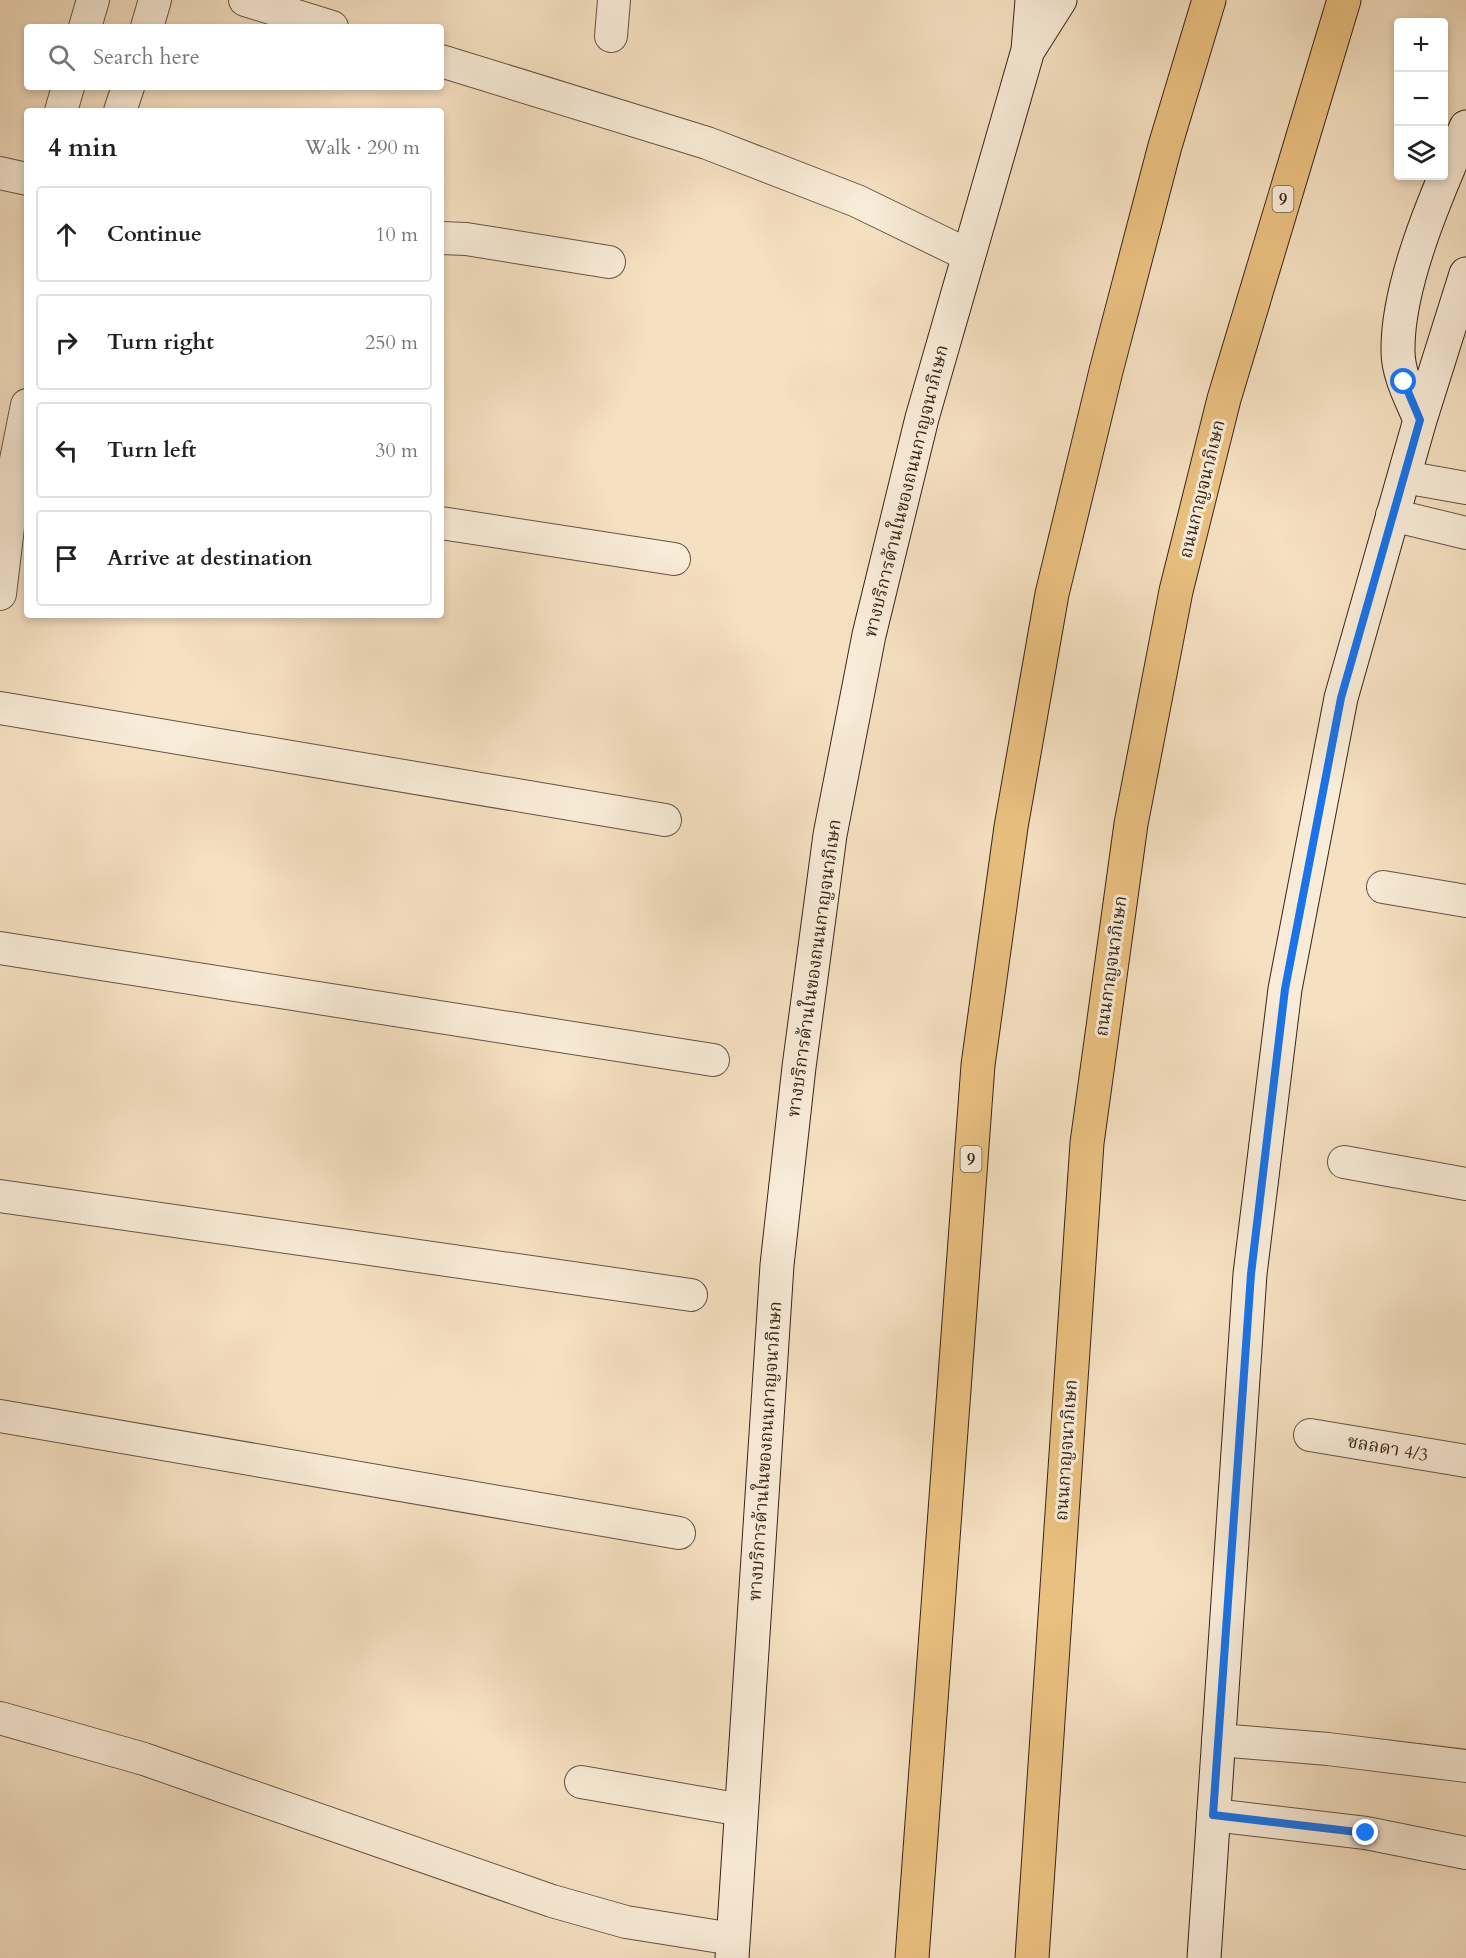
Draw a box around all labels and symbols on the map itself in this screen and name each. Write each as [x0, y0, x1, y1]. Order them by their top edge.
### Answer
road number: 9 [1272, 186, 1294, 212]
street label: ทางบริการด้านในของถนนกาญจนาภิเษก [858, 342, 955, 640]
route start [1390, 368, 1416, 394]
street label: ถนนกาญจนาภิเษก [1173, 417, 1232, 561]
street label: ทางบริการด้านในของถนนกาญจนาภิเษก [781, 818, 848, 1119]
street label: ถนนกาญจนาภิเษก [1089, 894, 1134, 1038]
road number: 9 [960, 1146, 982, 1172]
street label: ทางบริการด้านในของถนนกาญจนาภิเษก [743, 1300, 788, 1602]
street label: ถนนกาญจนาภิเษก [1049, 1378, 1084, 1522]
street label: ชลลดา 4/3 [1346, 1429, 1430, 1468]
route end [1352, 1819, 1378, 1845]

